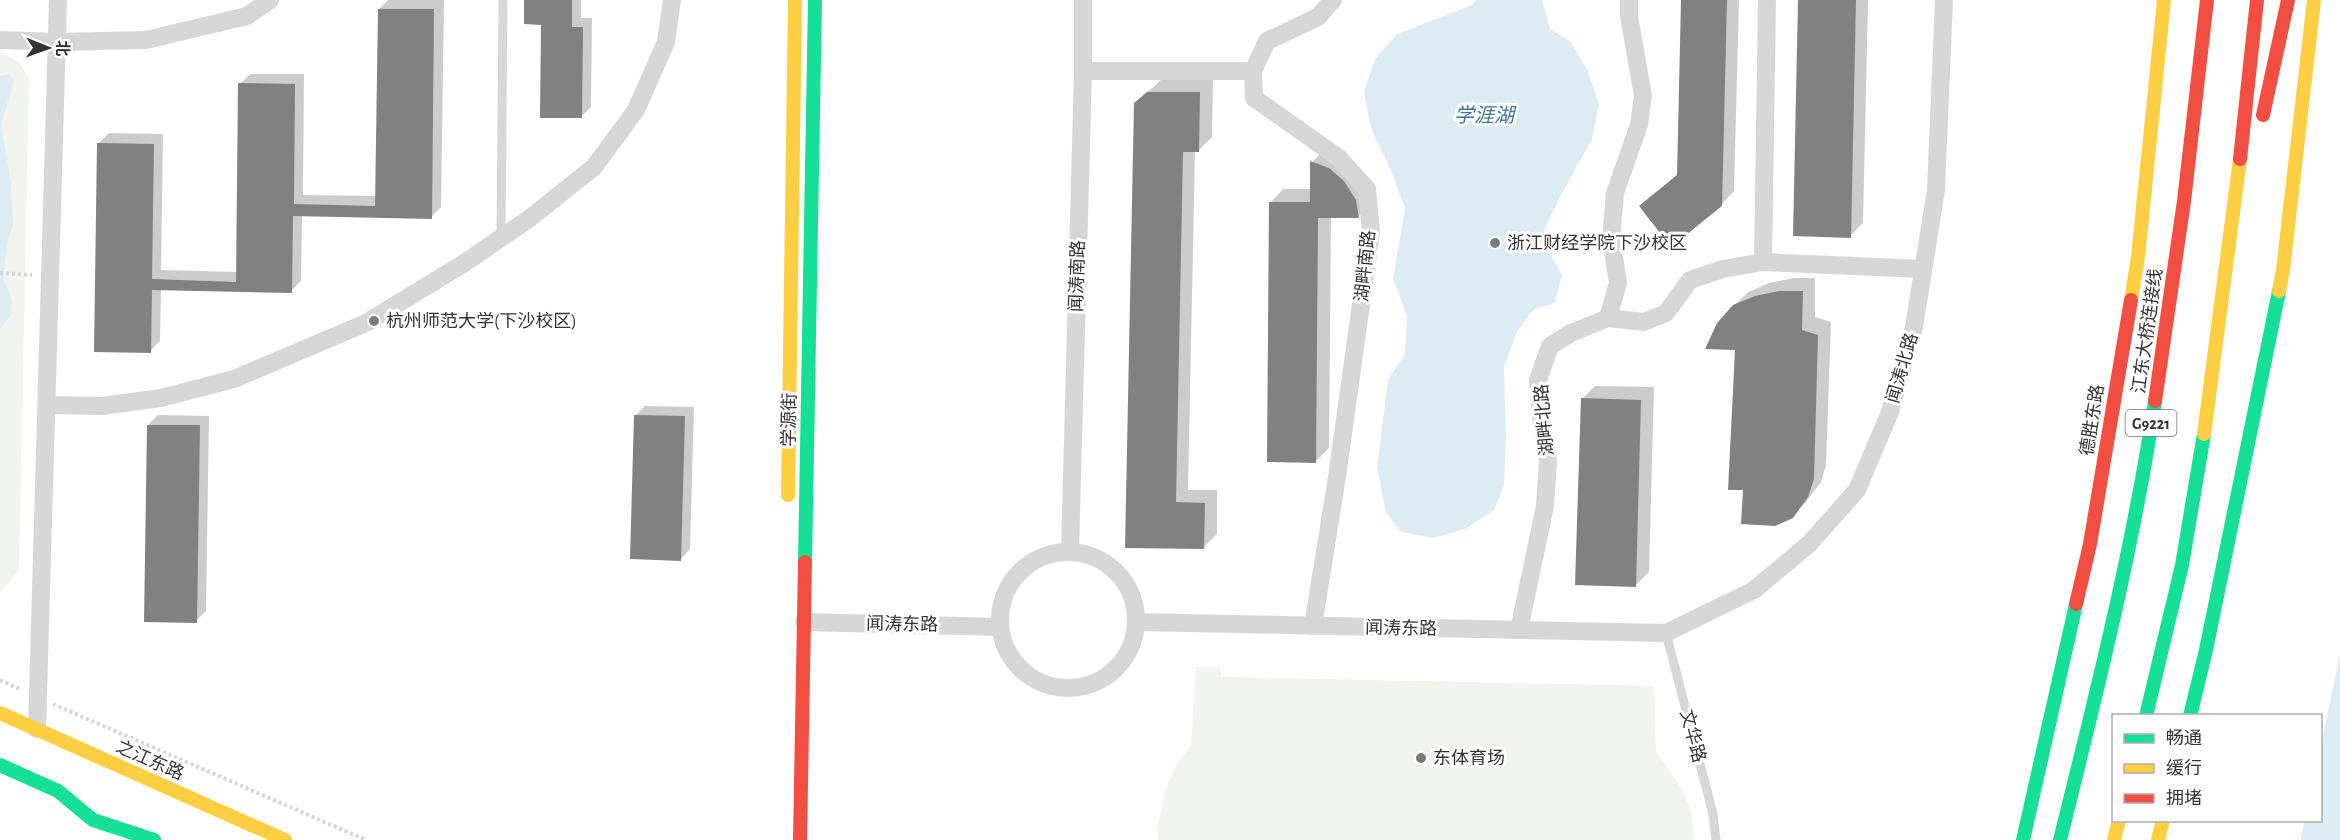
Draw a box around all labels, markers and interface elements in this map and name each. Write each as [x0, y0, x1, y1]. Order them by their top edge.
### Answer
north arrow [18, 18, 78, 78]
text: 北 [54, 40, 71, 56]
water label: 学涯湖 [1454, 105, 1517, 126]
street label: 湖畔南路 [1351, 229, 1379, 303]
place label: 浙江财经学院下沙校区 [1507, 233, 1687, 253]
marker: 浙江财经学院下沙校区 [1488, 236, 1502, 250]
street label: 闻涛南路 [1066, 240, 1088, 312]
street label: 江东大桥连接线 [2128, 267, 2166, 395]
place label: 杭州师范大学(下沙校区) [386, 311, 577, 331]
marker: 杭州师范大学(下沙校区) [367, 314, 381, 328]
street label: 闻涛北路 [1882, 331, 1922, 405]
street label: 湖畔北路 [1531, 383, 1557, 457]
street label: 德胜东路 [2076, 383, 2108, 457]
street label: 学源街 [779, 393, 799, 447]
road number: G9221 [2126, 410, 2176, 436]
street label: 闻涛东路 [866, 613, 938, 635]
street label: 闻涛东路 [1365, 617, 1437, 639]
street label: 文华路 [1676, 707, 1710, 765]
legend [2112, 714, 2322, 822]
text: 畅通 [2166, 728, 2202, 748]
street label: 之江东路 [113, 736, 187, 784]
place label: 东体育场 [1433, 748, 1505, 768]
marker: 东体育场 [1414, 751, 1428, 765]
text: 缓行 [2166, 758, 2202, 778]
text: 拥堵 [2166, 788, 2202, 808]

